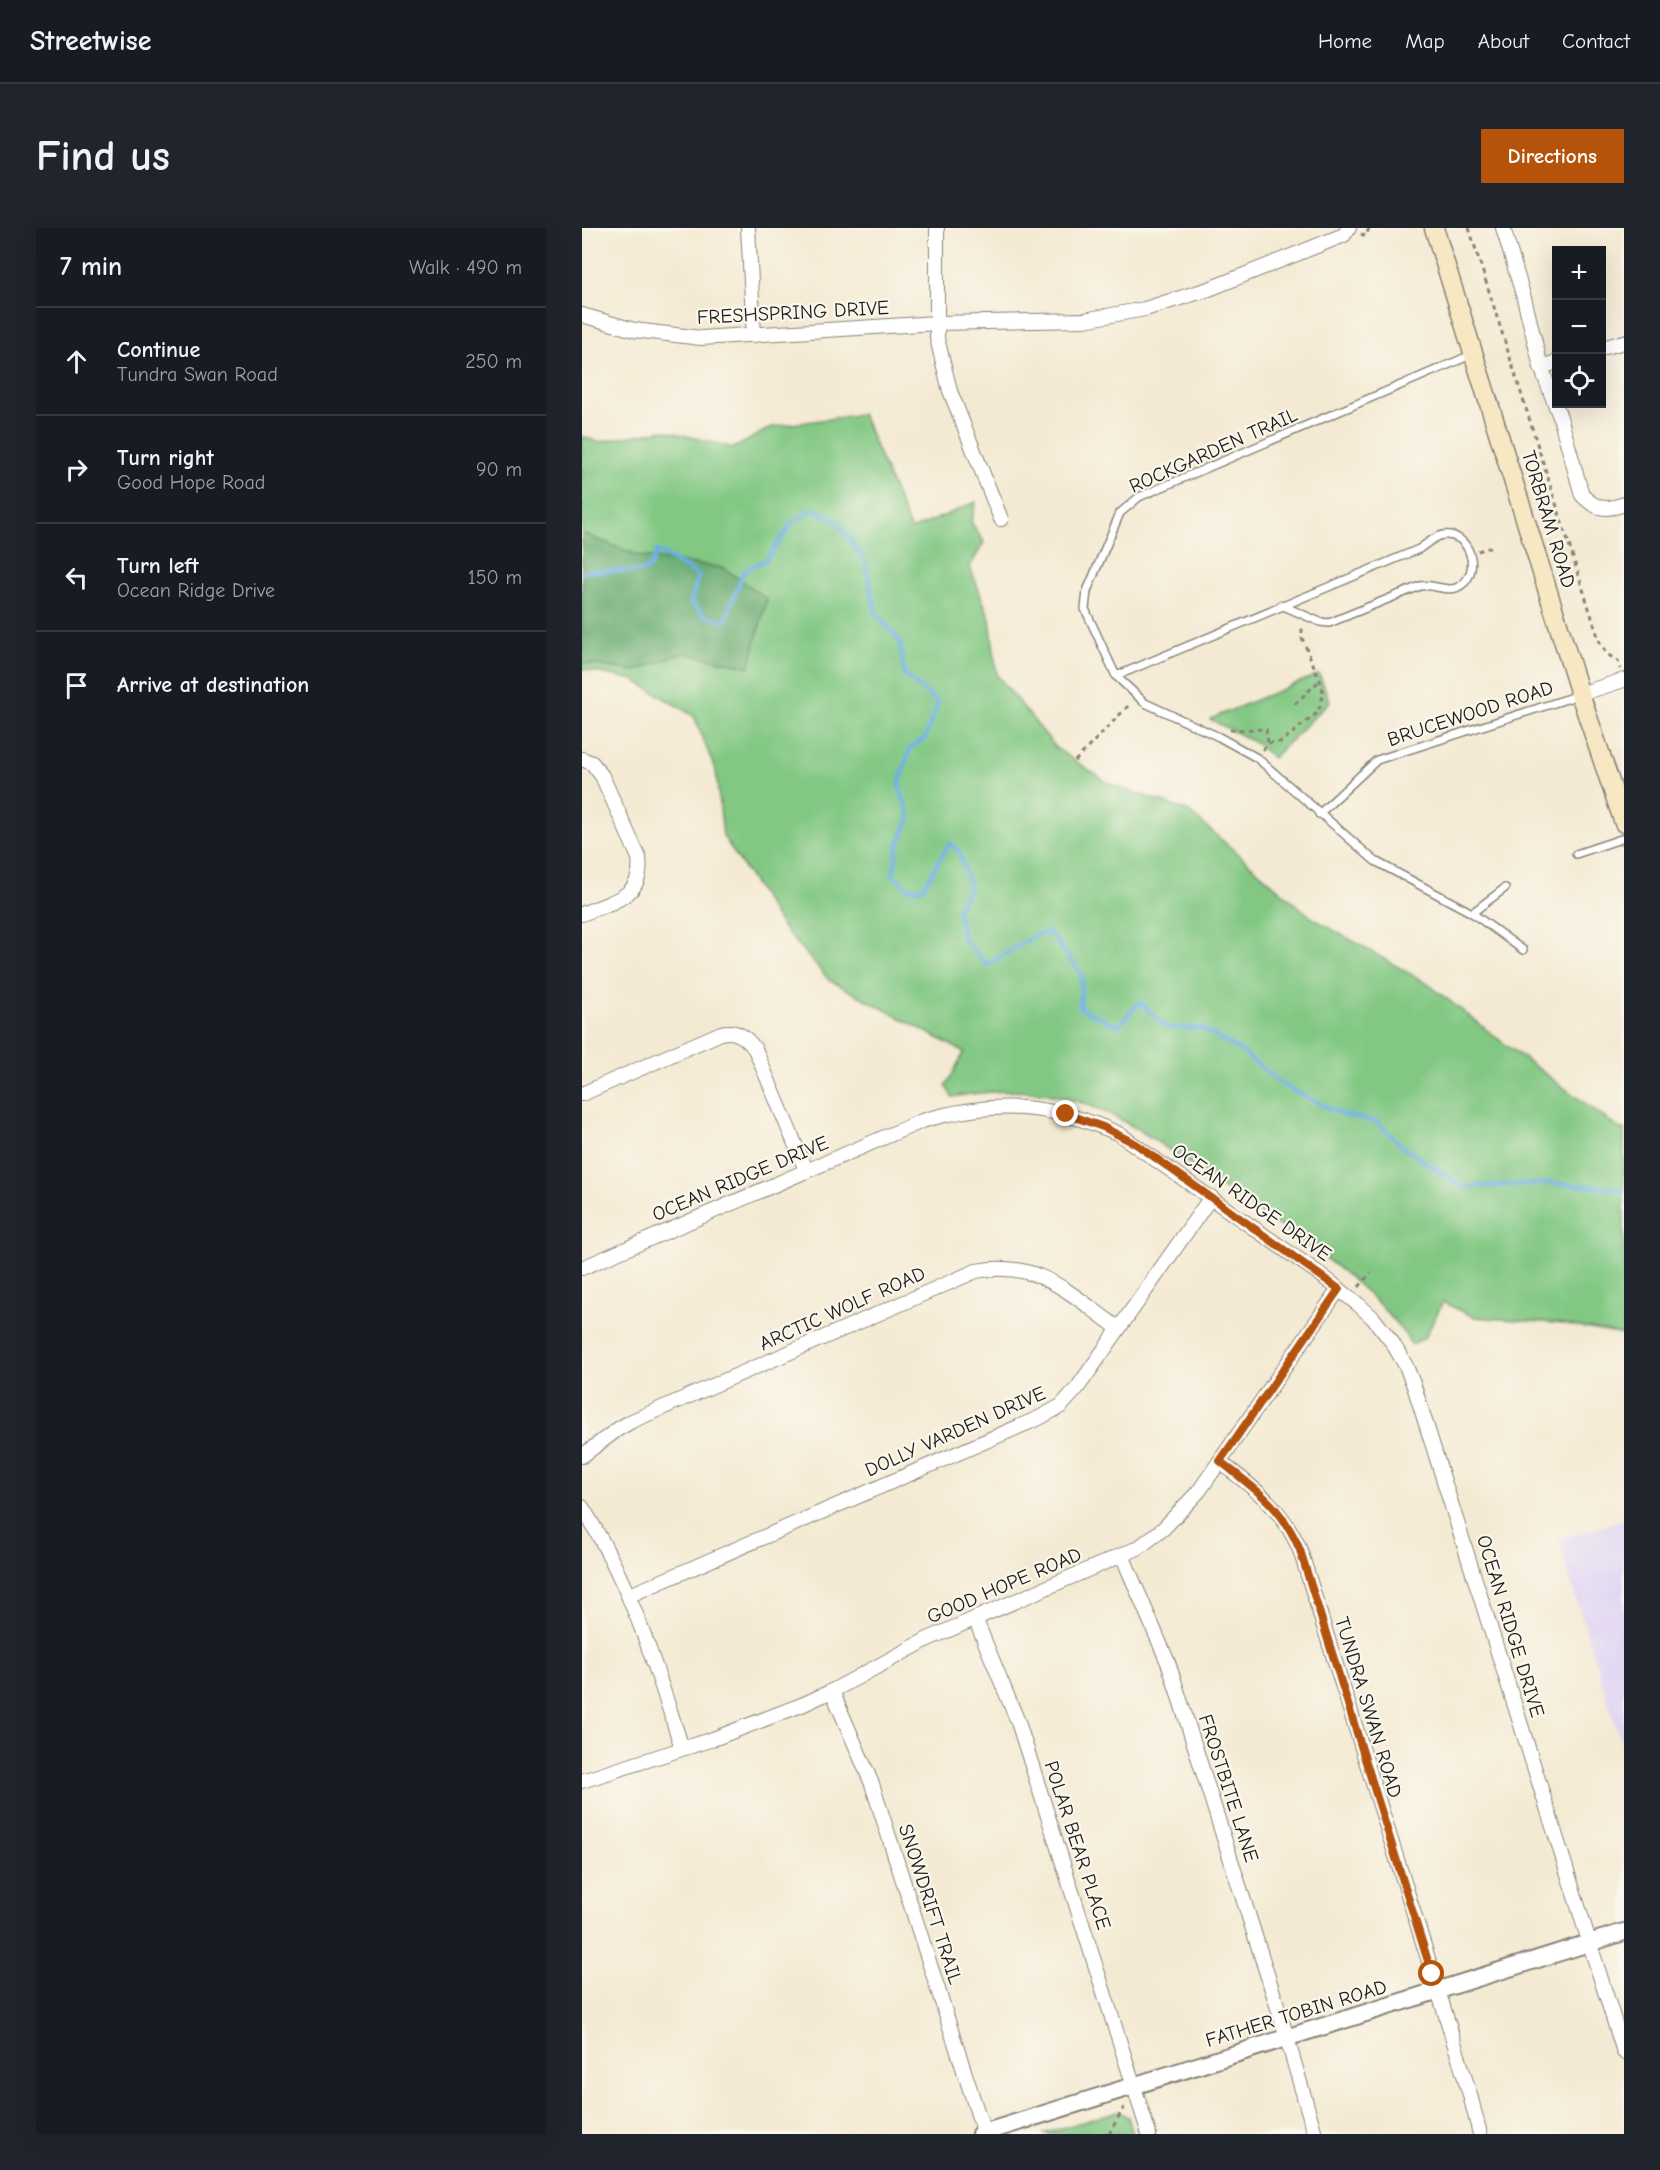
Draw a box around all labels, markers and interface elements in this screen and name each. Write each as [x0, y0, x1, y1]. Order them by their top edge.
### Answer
text: Streetwise [30, 25, 151, 57]
text: Home [1318, 29, 1372, 53]
text: Map [1405, 29, 1445, 53]
text: About [1478, 29, 1529, 53]
text: Contact [1562, 29, 1630, 53]
button: Directions [1481, 129, 1624, 183]
text: Find us [36, 132, 170, 181]
map controls [1552, 246, 1606, 408]
button: + [1552, 246, 1606, 300]
text: 7 min [60, 252, 122, 282]
text: Walk · 490 m [409, 256, 522, 279]
street label: FRESHSPRING DRIVE [696, 296, 890, 329]
button: − [1552, 300, 1606, 354]
text: Continue [117, 337, 200, 363]
icon: ahead [60, 345, 93, 378]
text: 250 m [465, 350, 522, 373]
button: locate [1552, 354, 1606, 408]
text: Tundra Swan Road [117, 363, 278, 386]
street label: ROCKGARDEN TRAIL [1126, 403, 1301, 498]
text: Turn right [117, 445, 214, 471]
street label: TORBRAM ROAD [1517, 448, 1580, 591]
icon: right [60, 453, 93, 486]
text: 90 m [476, 458, 522, 481]
text: Good Hope Road [117, 471, 265, 494]
text: Turn left [117, 553, 199, 579]
icon: left [60, 561, 93, 594]
text: 150 m [468, 566, 522, 589]
text: Ocean Ridge Drive [117, 579, 275, 602]
icon: arrive [60, 669, 93, 702]
text: Arrive at destination [117, 672, 309, 698]
street label: BRUCEWOOD ROAD [1384, 676, 1556, 751]
route end [1052, 1100, 1078, 1126]
street label: OCEAN RIDGE DRIVE [649, 1131, 832, 1226]
street label: OCEAN RIDGE DRIVE [1168, 1139, 1336, 1266]
street label: ARCTIC WOLF ROAD [756, 1262, 929, 1355]
street label: DOLLY VARDEN DRIVE [861, 1381, 1049, 1482]
street label: OCEAN RIDGE DRIVE [1472, 1532, 1549, 1720]
street label: GOOD HOPE ROAD [924, 1543, 1085, 1628]
street label: TUNDRA SWAN ROAD [1330, 1614, 1407, 1800]
street label: FROSTBITE LANE [1194, 1711, 1263, 1865]
street label: POLAR BEAR PLACE [1039, 1758, 1116, 1932]
street label: SNOWDRIFT TRAIL [894, 1821, 967, 1987]
route start [1418, 1960, 1444, 1986]
street label: FATHER TOBIN ROAD [1203, 1975, 1390, 2052]

